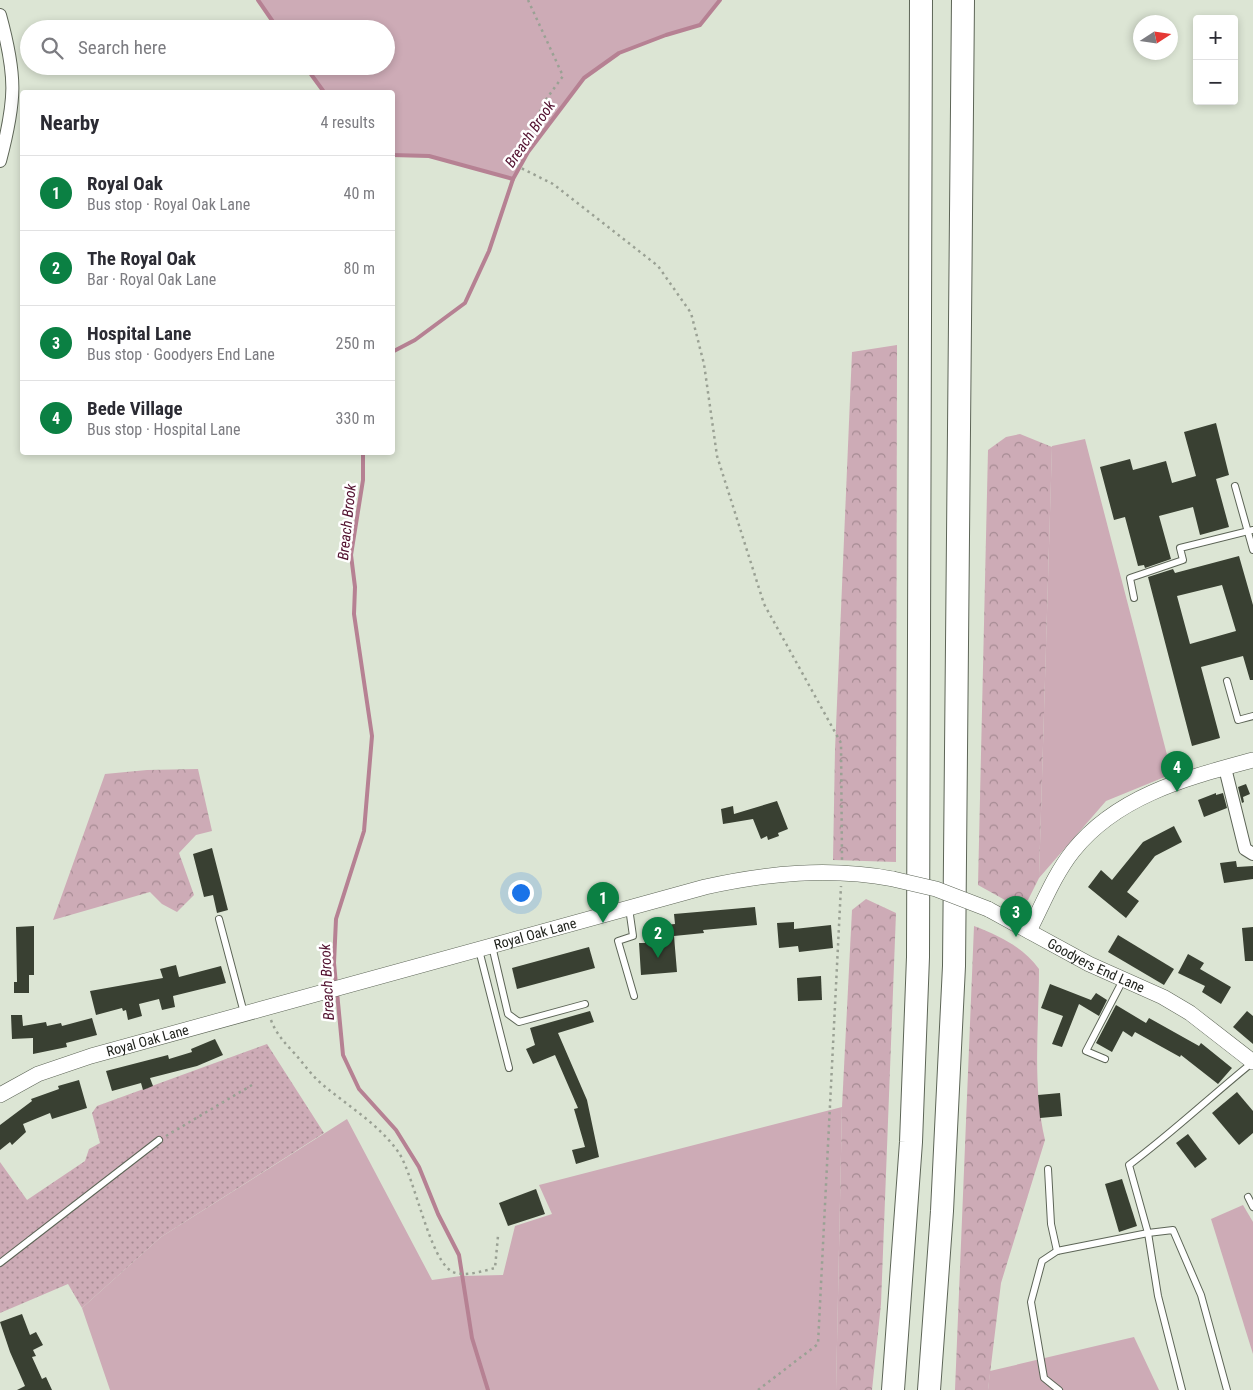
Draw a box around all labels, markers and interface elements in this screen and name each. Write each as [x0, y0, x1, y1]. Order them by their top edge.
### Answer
north arrow [1133, 15, 1178, 60]
map controls [1193, 15, 1238, 105]
button: + [1193, 15, 1238, 60]
search box [20, 20, 395, 75]
icon: search [38, 34, 66, 62]
text: Search here [78, 36, 166, 59]
button: − [1193, 60, 1238, 105]
water label: Breach Brook [501, 97, 559, 171]
text: Nearby [40, 111, 99, 135]
text: 4 results [320, 113, 375, 132]
text: Royal Oak [87, 172, 163, 195]
text: 1 [52, 184, 60, 203]
text: 40 m [343, 184, 375, 203]
text: Bus stop · Royal Oak Lane [87, 195, 250, 214]
text: The Royal Oak [87, 247, 196, 270]
text: 2 [52, 259, 60, 278]
text: 80 m [343, 259, 375, 278]
text: Bar · Royal Oak Lane [87, 270, 216, 289]
text: Hospital Lane [87, 322, 191, 345]
text: 3 [52, 334, 60, 353]
text: 250 m [336, 334, 375, 353]
text: Bus stop · Goodyers End Lane [87, 345, 275, 364]
text: Bede Village [87, 397, 183, 420]
text: 4 [52, 409, 60, 428]
text: 330 m [336, 409, 375, 428]
text: Bus stop · Hospital Lane [87, 420, 241, 439]
water label: Breach Brook [334, 483, 360, 561]
pin: 4 [1161, 751, 1193, 792]
your location [508, 880, 534, 906]
pin: 1 [587, 882, 619, 923]
pin: 3 [1000, 896, 1032, 937]
street label: Royal Oak Lane [492, 915, 578, 953]
pin: 2 [642, 917, 674, 958]
street label: Goodyers End Lane [1045, 935, 1148, 996]
water label: Breach Brook [316, 943, 338, 1021]
street label: Royal Oak Lane [105, 1021, 191, 1059]

